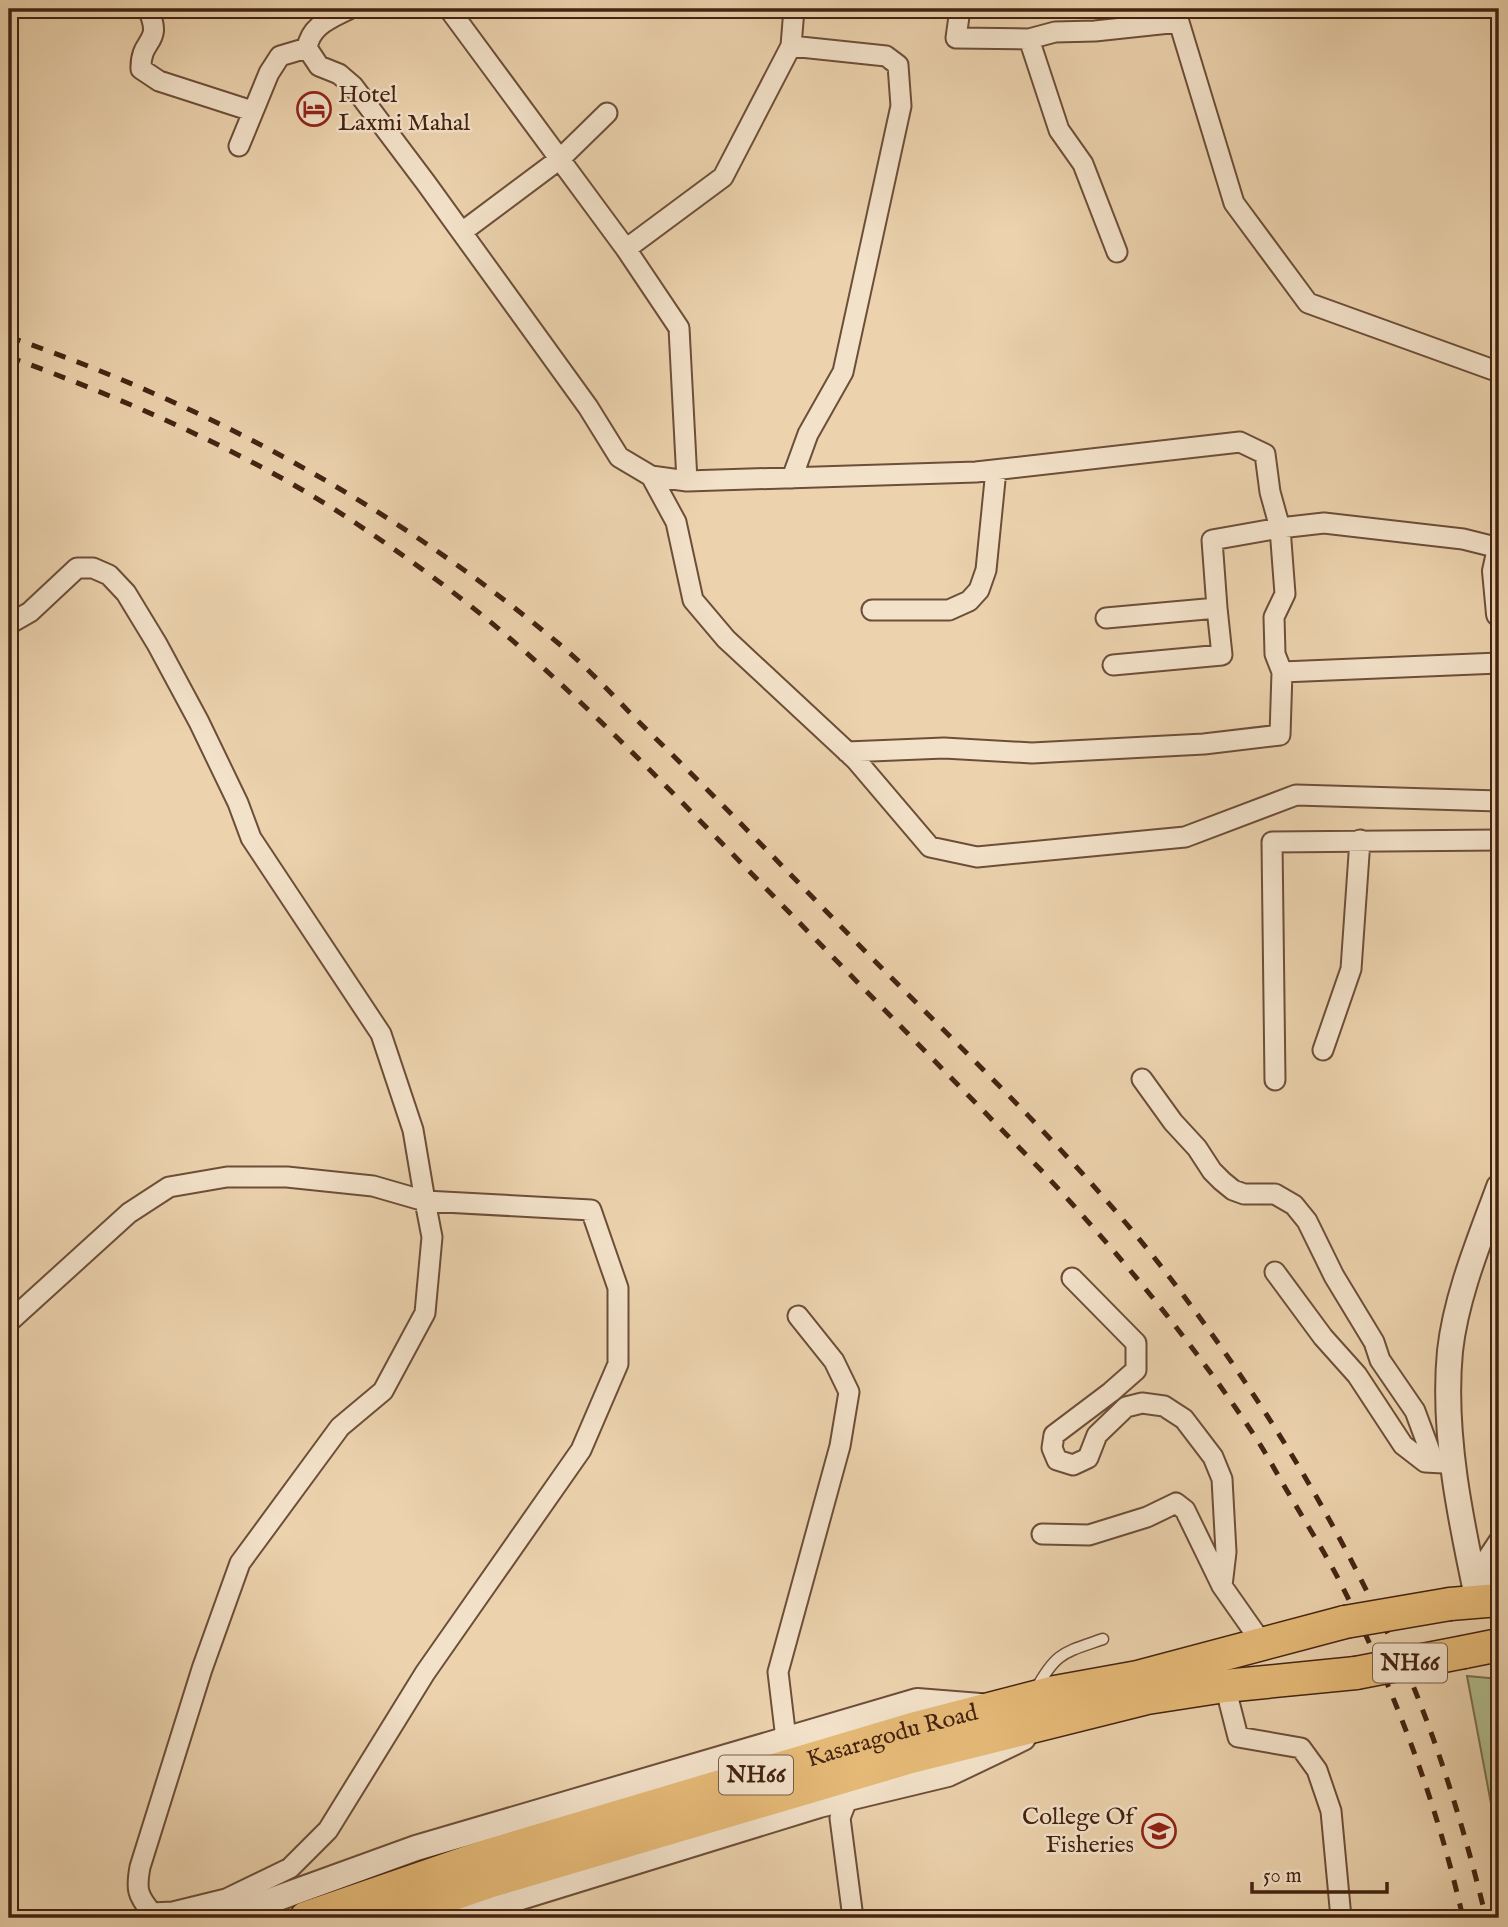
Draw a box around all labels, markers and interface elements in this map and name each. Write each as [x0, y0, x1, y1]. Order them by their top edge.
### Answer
place label: Hotel Laxmi Mahal [338, 80, 470, 139]
hotel icon: Hotel Laxmi Mahal [295, 90, 333, 128]
road number: NH66 [1373, 1644, 1447, 1682]
street label: Kasaragodu Road [803, 1697, 981, 1775]
road number: NH66 [719, 1756, 793, 1795]
place label: College Of Fisheries [1022, 1802, 1138, 1861]
school or university icon: College Of Fisheries [1140, 1812, 1178, 1850]
scale bar [1252, 1850, 1387, 1894]
text: 50 m [1263, 1863, 1302, 1890]

